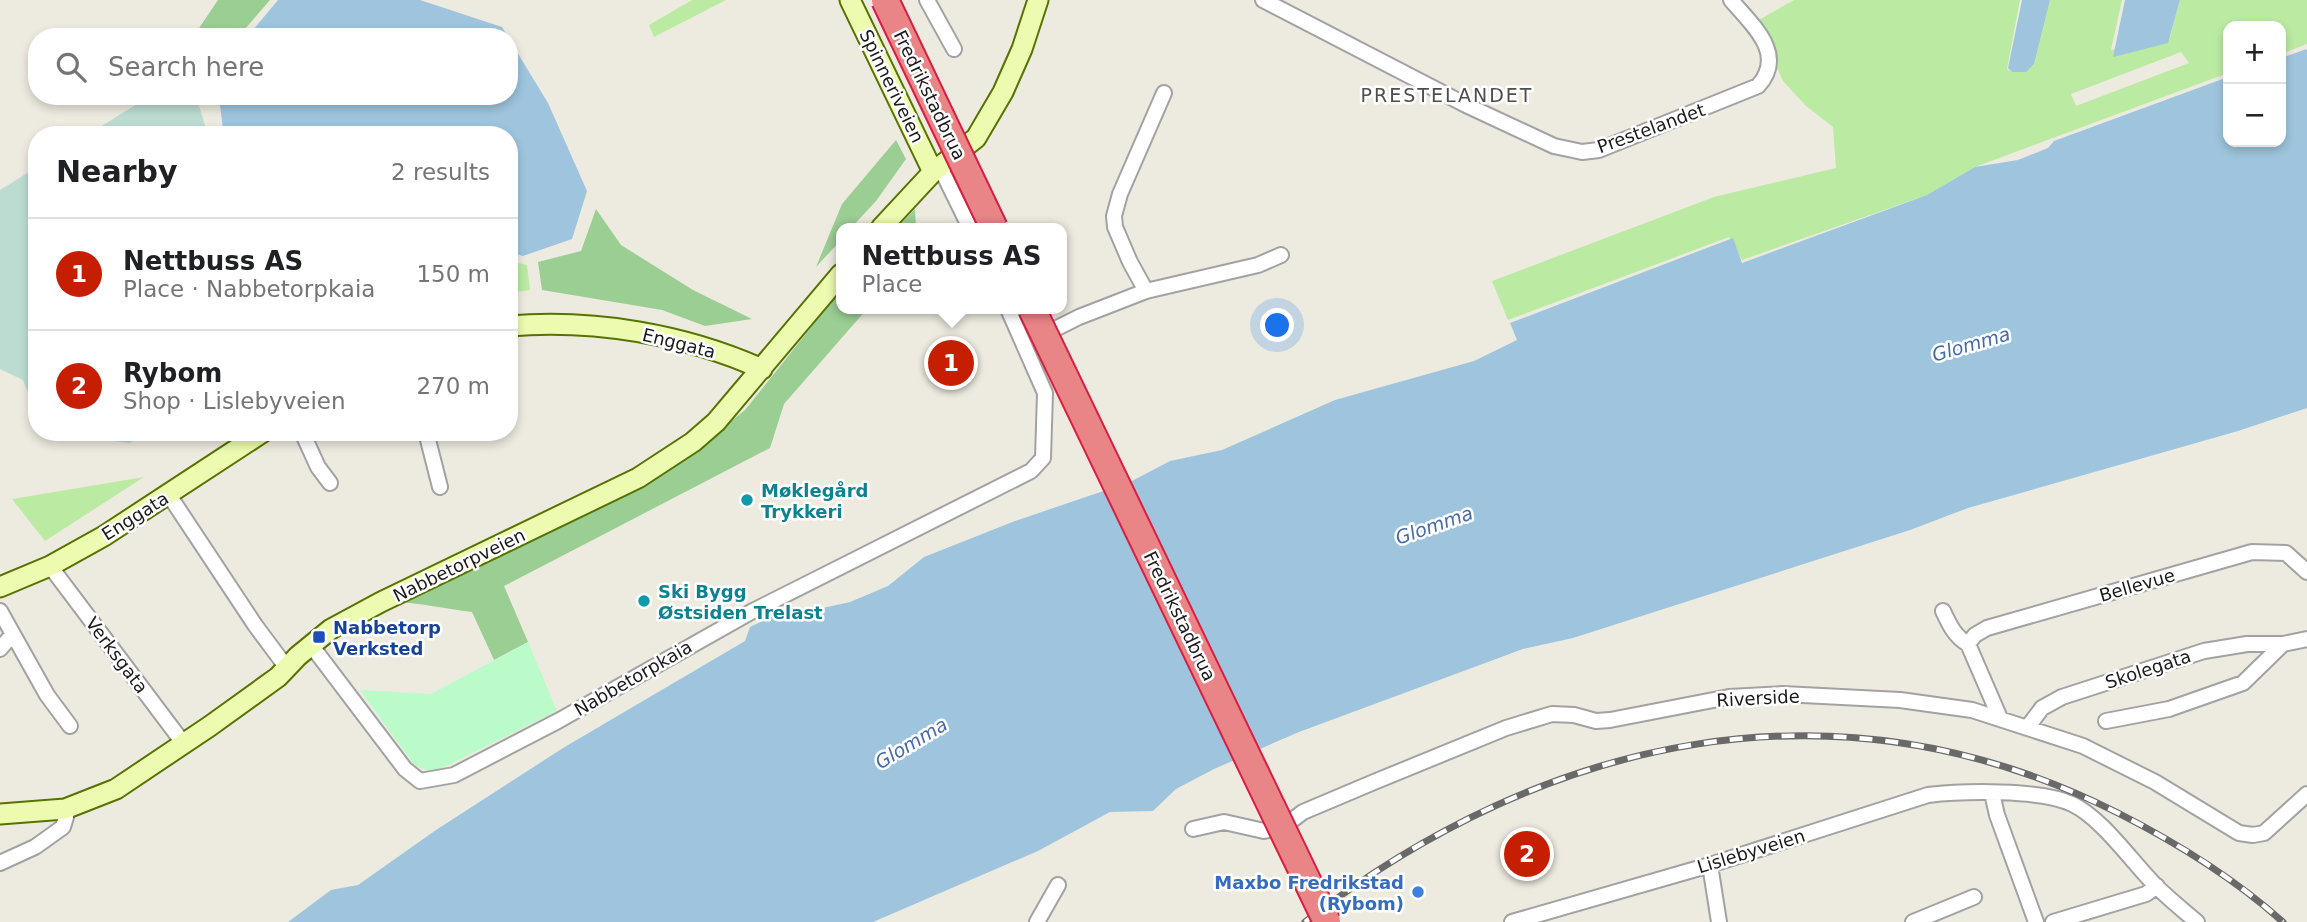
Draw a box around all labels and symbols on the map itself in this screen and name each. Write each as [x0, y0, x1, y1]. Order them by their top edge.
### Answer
street label: Spinneriveien [856, 26, 928, 146]
street label: Fredrikstadbrua [890, 27, 970, 163]
district label: PRESTELANDET [1361, 84, 1533, 106]
street label: Prestelandet [1594, 99, 1708, 157]
your location [1260, 308, 1294, 342]
water label: Glomma [1929, 322, 2013, 366]
street label: Enggata [640, 324, 718, 362]
pin: 1 [928, 337, 974, 389]
place label: Møklegård Trykkeri [761, 480, 868, 522]
street label: Enggata [98, 487, 172, 545]
marker: Møklegård Trykkeri [739, 492, 755, 508]
water label: Glomma [1392, 502, 1476, 548]
street label: Nabbetorpveien [389, 524, 529, 606]
street label: Fredrikstadbrua [1140, 548, 1220, 684]
street label: Bellevue [2097, 564, 2177, 606]
place label: Ski Bygg Østsiden Trelast [658, 581, 823, 623]
marker: Ski Bygg Østsiden Trelast [636, 593, 652, 609]
street label: Verksgata [82, 613, 152, 697]
place label: Nabbetorp Verksted [333, 617, 441, 659]
marker: Nabbetorp Verksted [311, 629, 327, 645]
street label: Nabbetorpkaia [570, 636, 696, 720]
street label: Skolegata [2103, 645, 2193, 693]
street label: Riverside [1716, 685, 1800, 711]
water label: Glomma [871, 713, 951, 773]
street label: Lislebyveien [1694, 825, 1808, 877]
pin: 2 [1504, 828, 1550, 880]
place label: Maxbo Fredrikstad (Rybom) [1214, 872, 1404, 914]
marker: Maxbo Fredrikstad (Rybom) [1410, 884, 1426, 900]

